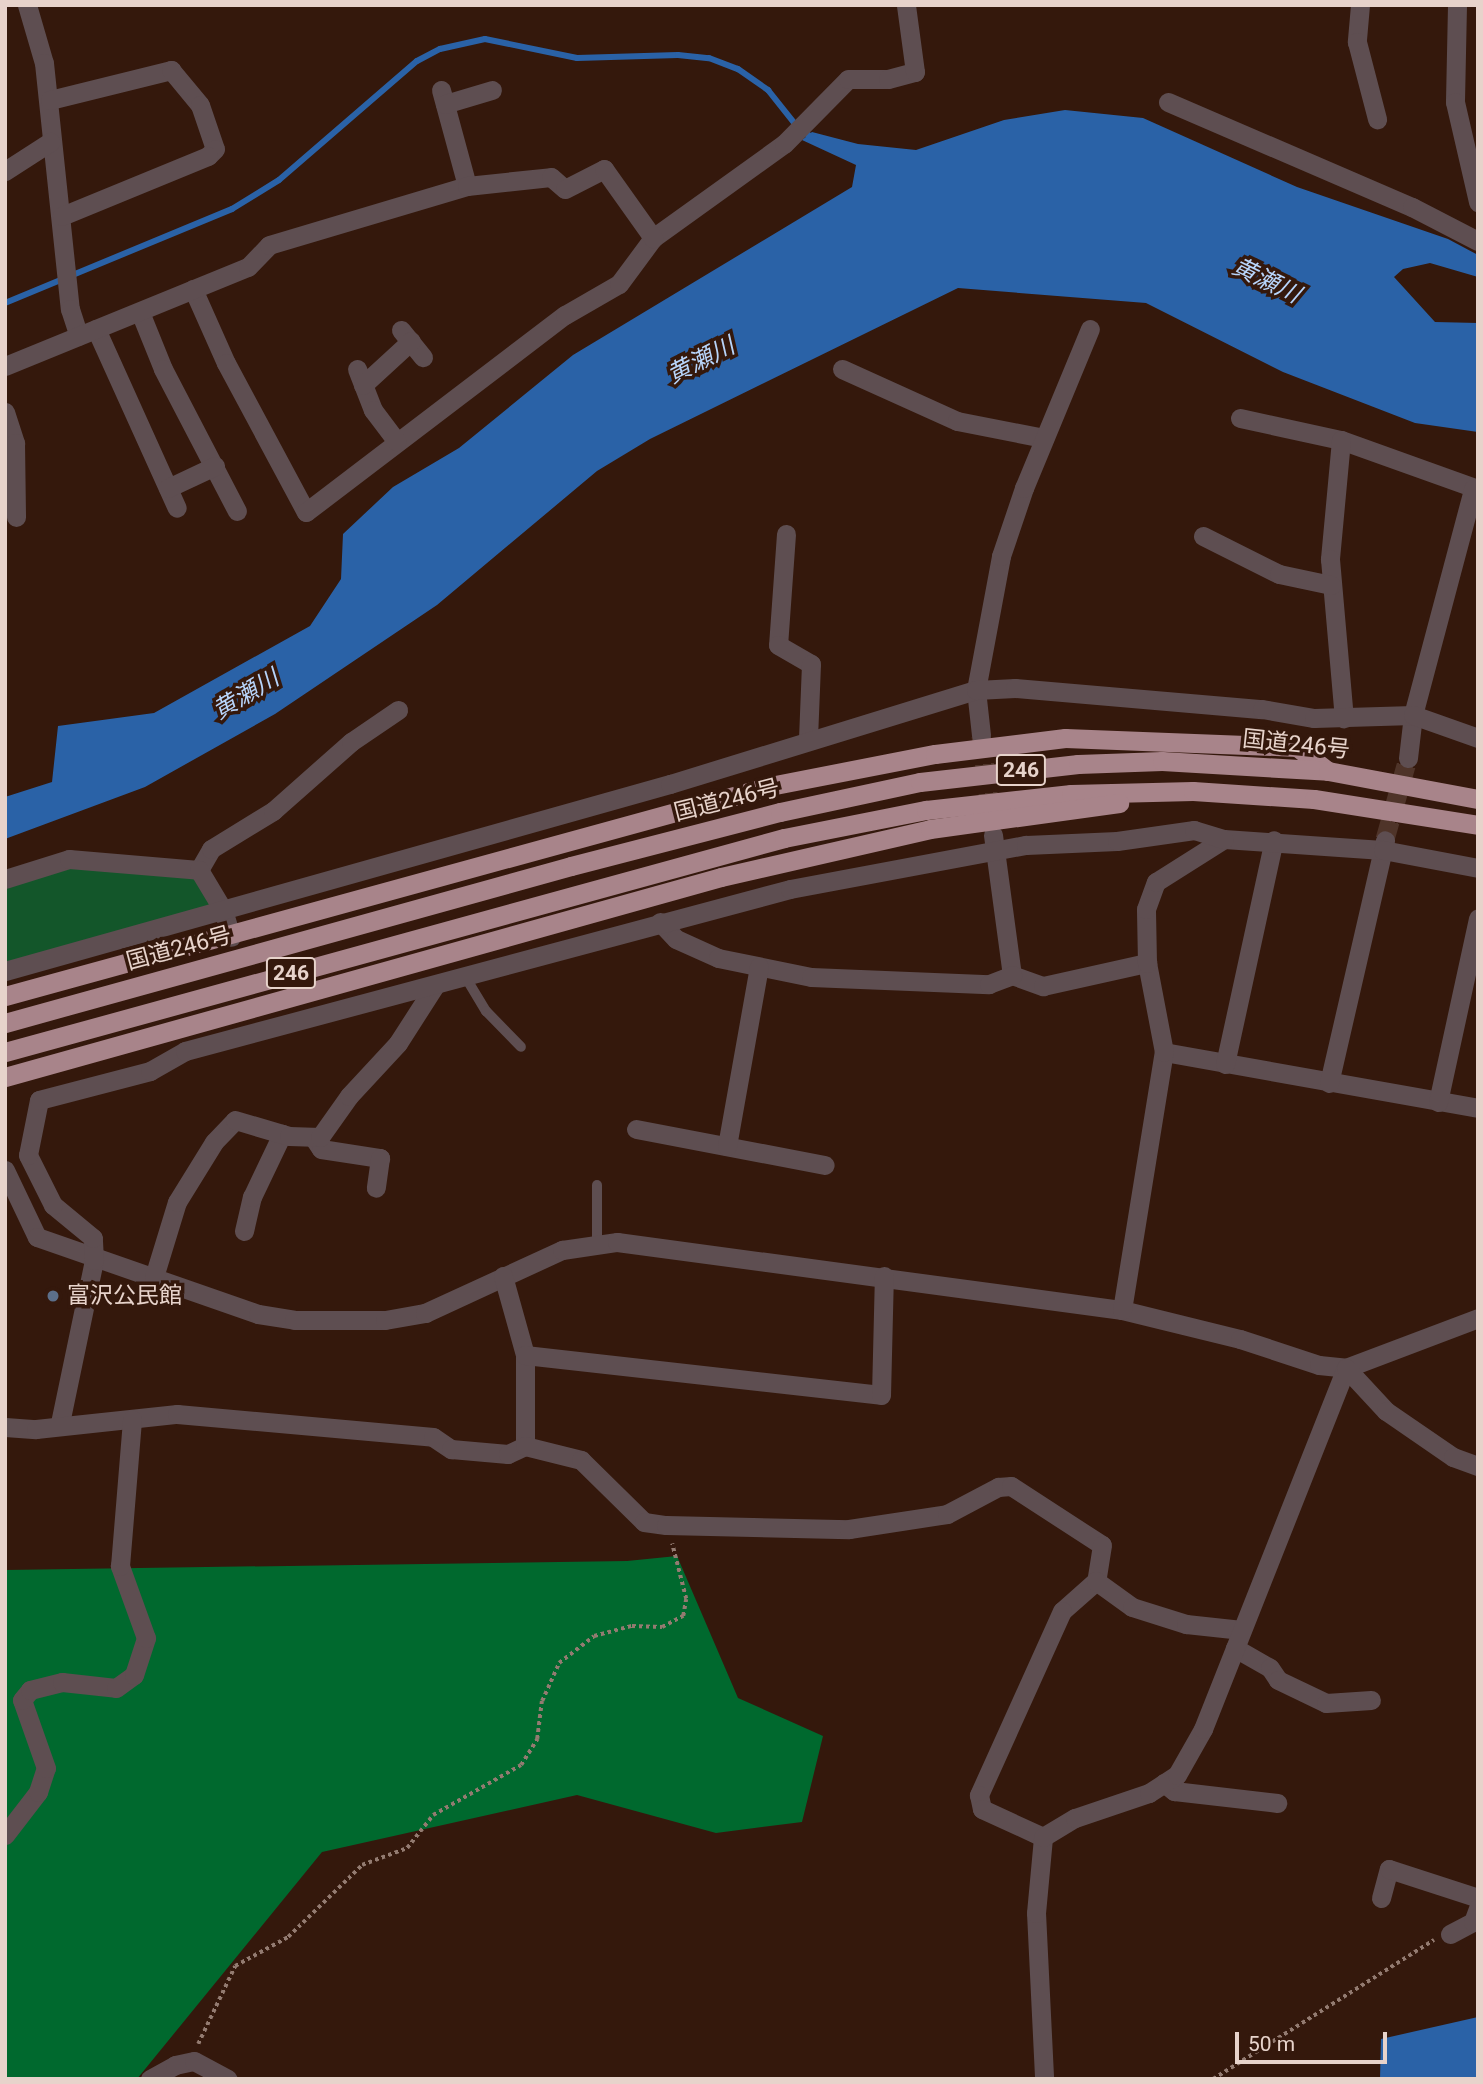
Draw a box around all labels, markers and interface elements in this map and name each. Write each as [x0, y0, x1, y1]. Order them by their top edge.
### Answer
water label: 黄瀬川 [1227, 252, 1305, 310]
water label: 黄瀬川 [662, 332, 740, 390]
water label: 黄瀬川 [208, 664, 284, 726]
street label: 国道246号 [1241, 726, 1351, 764]
road number: 246 [995, 752, 1047, 788]
street label: 国道246号 [671, 775, 783, 827]
street label: 国道246号 [123, 922, 235, 976]
road number: 246 [265, 956, 317, 990]
place label: 富沢公民館 [67, 1282, 182, 1310]
marker: 富沢公民館 [45, 1288, 61, 1304]
scale bar [1238, 2018, 1390, 2062]
text: 50 m [1248, 2032, 1295, 2056]

